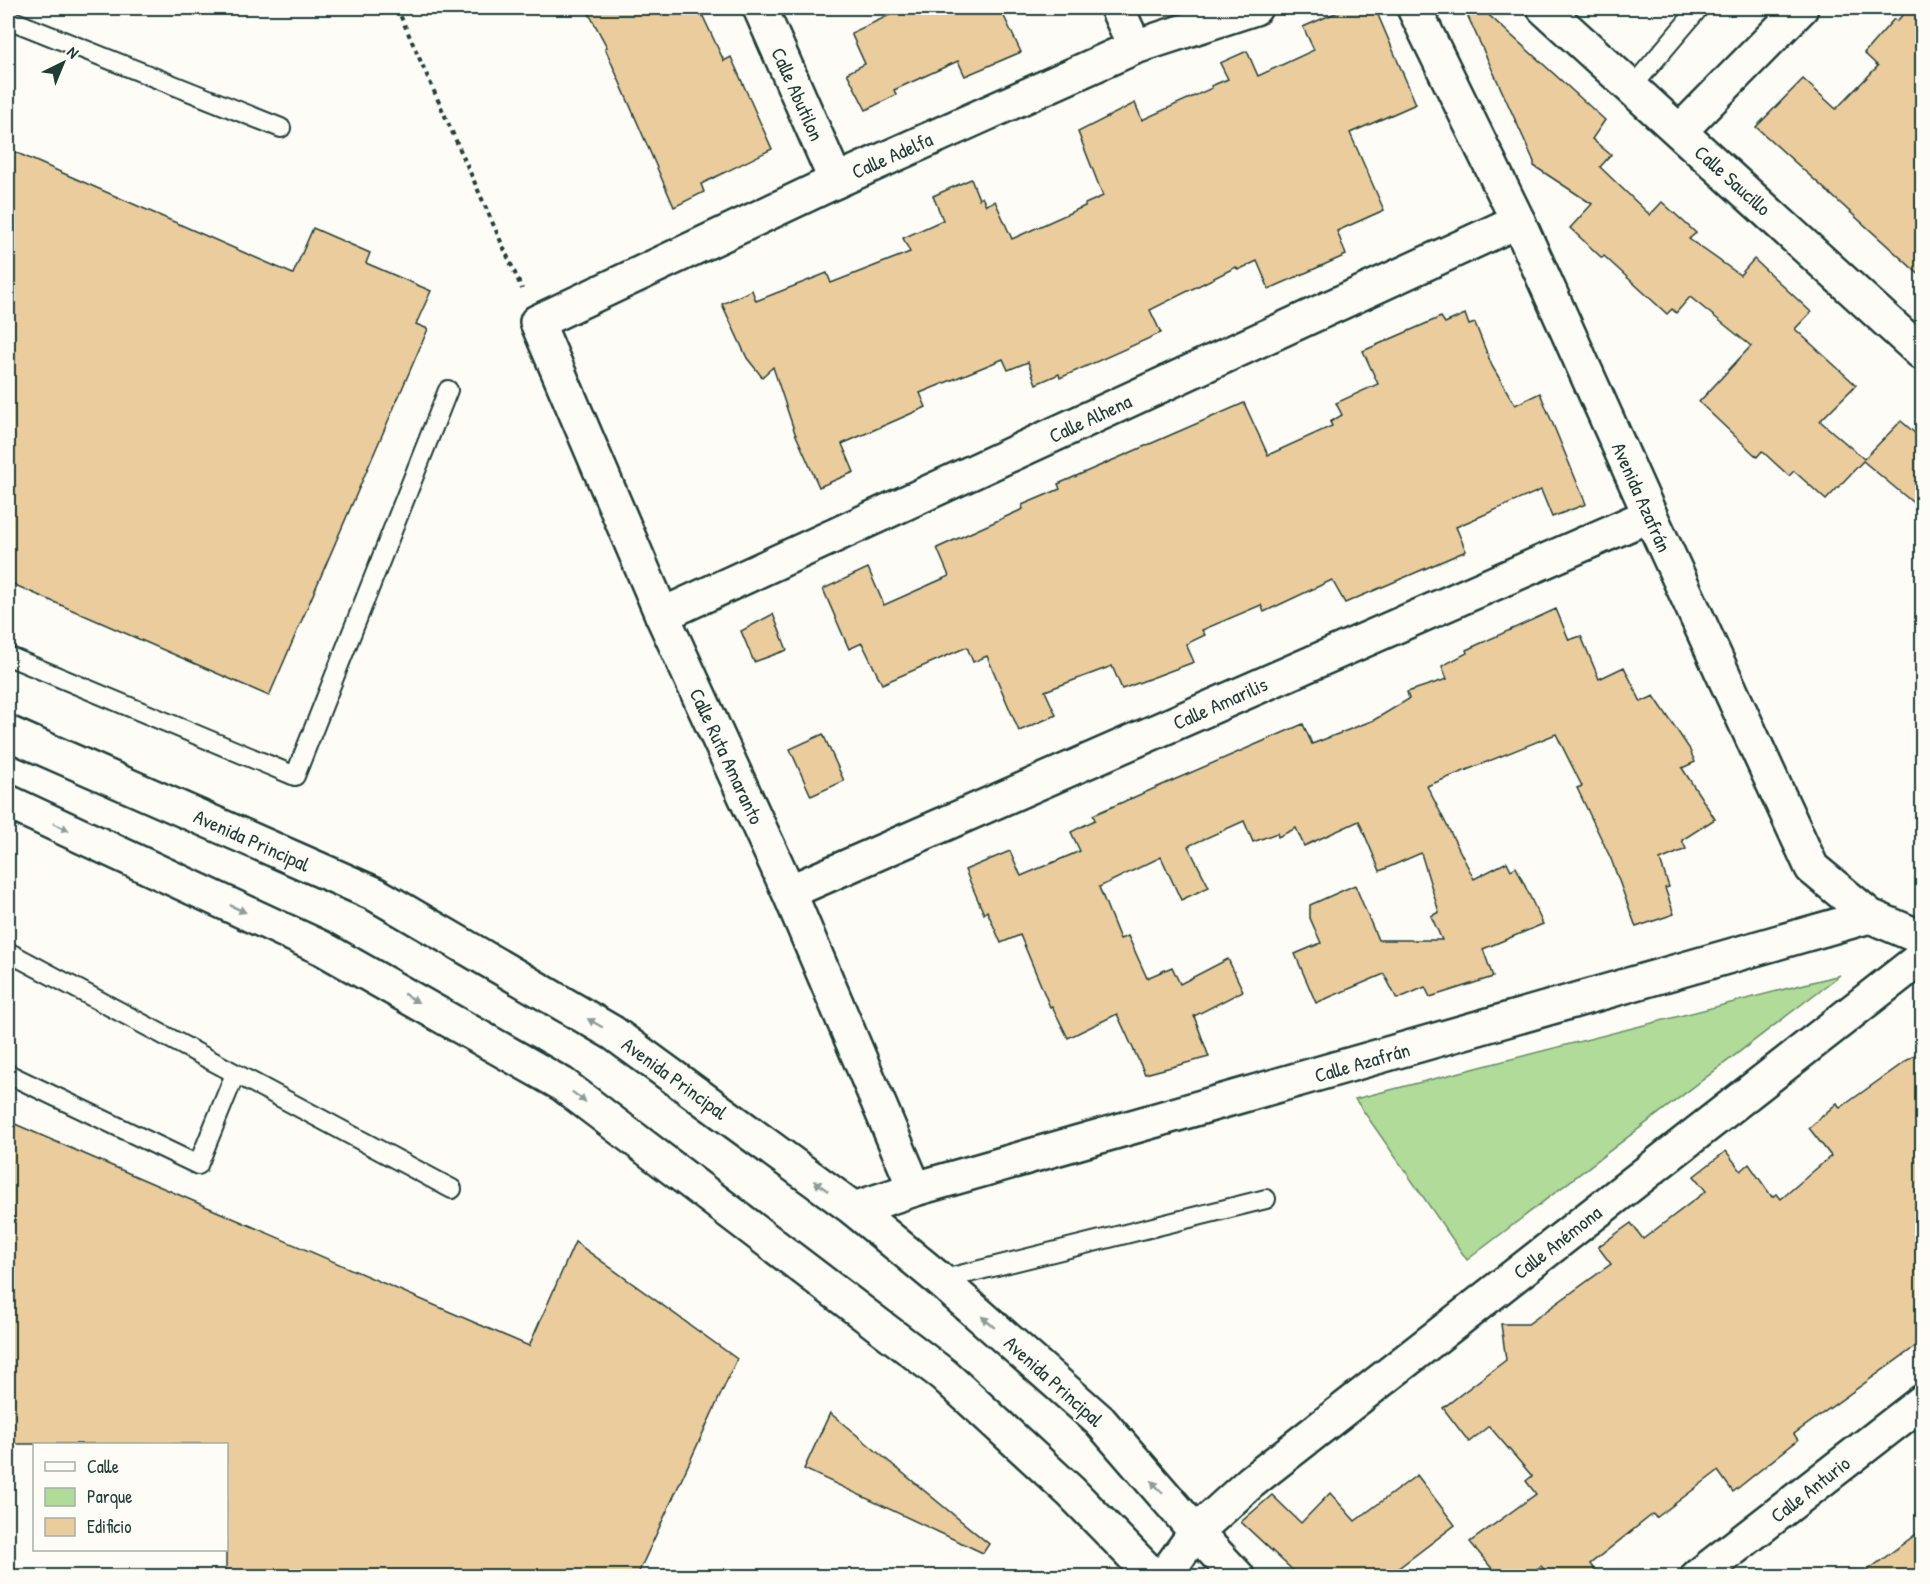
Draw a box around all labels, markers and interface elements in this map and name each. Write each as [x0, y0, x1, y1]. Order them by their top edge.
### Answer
north arrow [33, 33, 93, 93]
text: N [63, 41, 84, 63]
street label: Calle Abutilon [765, 43, 831, 145]
street label: Calle Adelfa [847, 125, 937, 185]
street label: Calle Saucillo [1689, 139, 1777, 221]
street label: Calle Alhena [1044, 387, 1136, 449]
street label: Avenida Azafrán [1606, 438, 1678, 556]
street label: Calle Amarilis [1168, 670, 1272, 736]
street label: Calle Ruta Amaranto [684, 684, 770, 828]
street label: Avenida Principal [190, 802, 315, 878]
one-way arrow [52, 822, 70, 832]
one-way arrow [229, 904, 246, 913]
one-way arrow [403, 993, 420, 1003]
one-way arrow [587, 1017, 603, 1028]
street label: Avenida Principal [617, 1031, 734, 1126]
street label: Calle Azafrán [1311, 1036, 1413, 1088]
one-way arrow [571, 1090, 586, 1102]
one-way arrow [814, 1180, 829, 1192]
street label: Calle Anémona [1507, 1199, 1607, 1285]
one-way arrow [981, 1316, 996, 1329]
street label: Avenida Principal [999, 1329, 1110, 1433]
legend [33, 1443, 228, 1551]
street label: Calle Anturio [1765, 1449, 1855, 1529]
text: Calle [87, 1454, 119, 1479]
one-way arrow [1151, 1479, 1164, 1495]
text: Parque [87, 1484, 132, 1509]
text: Edificio [87, 1514, 131, 1539]

